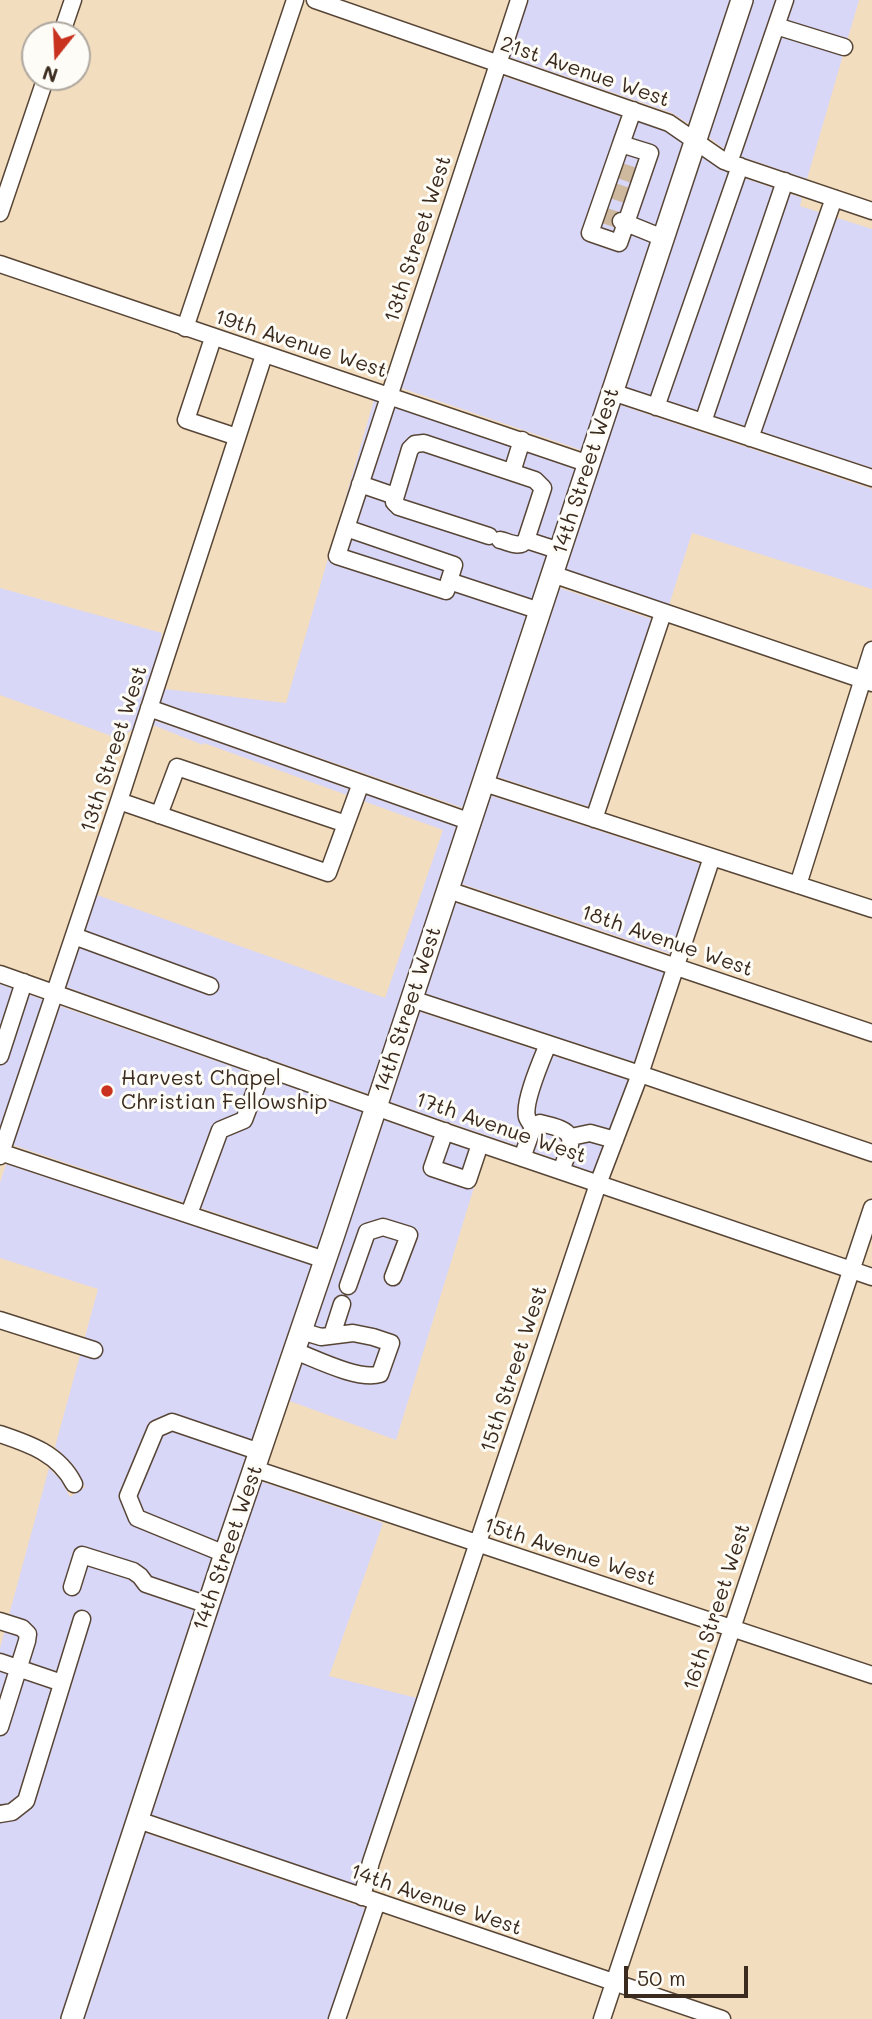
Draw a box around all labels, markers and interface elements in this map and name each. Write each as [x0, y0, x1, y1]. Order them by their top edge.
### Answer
north arrow [21, 21, 91, 91]
street label: 21st Avenue West [497, 31, 673, 113]
text: N [39, 60, 61, 89]
street label: 13th Street West [379, 152, 457, 326]
street label: 19th Avenue West [212, 304, 390, 384]
street label: 14th Street West [547, 384, 625, 558]
street label: 13th Street West [75, 662, 153, 836]
street label: 18th Avenue West [578, 900, 756, 982]
street label: 14th Street West [369, 923, 447, 1097]
place label: Harvest Chapel Christian Fellowship [121, 1066, 328, 1116]
marker: Harvest Chapel Christian Fellowship [99, 1083, 115, 1099]
street label: 17th Avenue West [412, 1087, 590, 1169]
street label: 15th Street West [475, 1282, 553, 1456]
street label: 14th Street West [188, 1462, 268, 1634]
street label: 15th Avenue West [481, 1512, 659, 1592]
street label: 16th Street West [678, 1520, 756, 1694]
street label: 14th Avenue West [347, 1859, 525, 1941]
scale bar [627, 1952, 751, 1996]
text: 50 m [637, 1964, 686, 1991]

